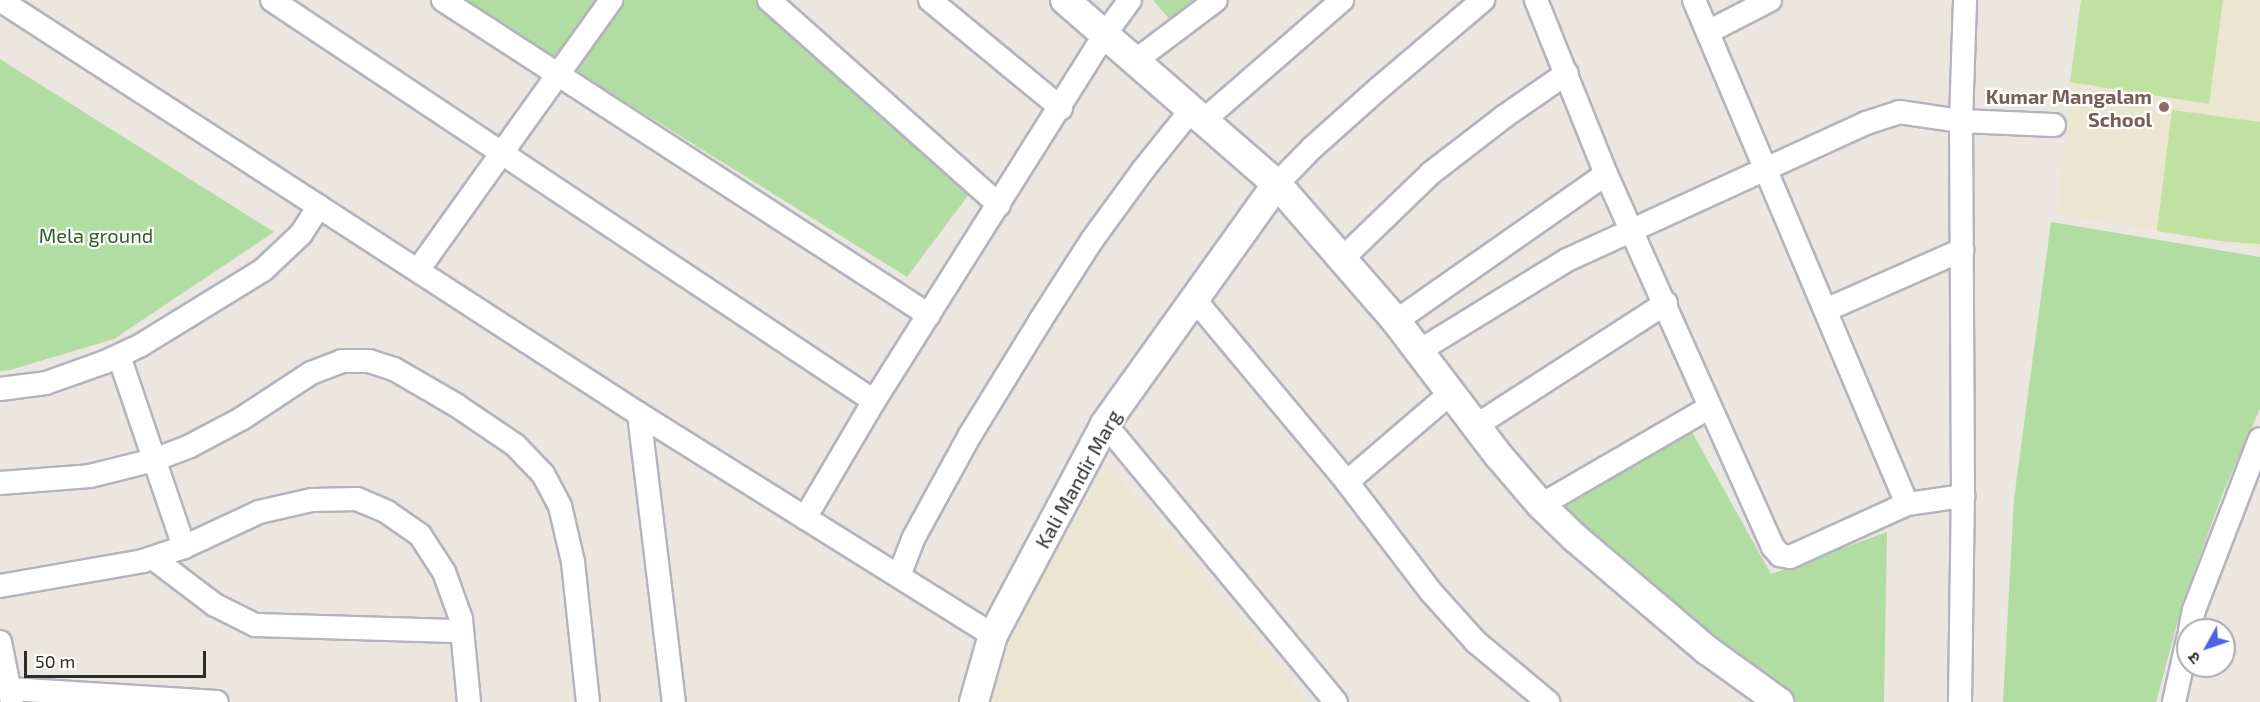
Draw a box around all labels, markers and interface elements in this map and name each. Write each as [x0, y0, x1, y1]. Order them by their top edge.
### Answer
place label: Kumar Mangalam School [1985, 84, 2152, 131]
marker: Kumar Mangalam School [2157, 100, 2171, 114]
park label: Mela ground [39, 223, 153, 247]
street label: Kali Mandir Marg [1030, 405, 1126, 553]
north arrow [2176, 618, 2236, 678]
scale bar [27, 639, 208, 677]
text: उ [2183, 649, 2204, 668]
text: 50 m [35, 650, 75, 672]

